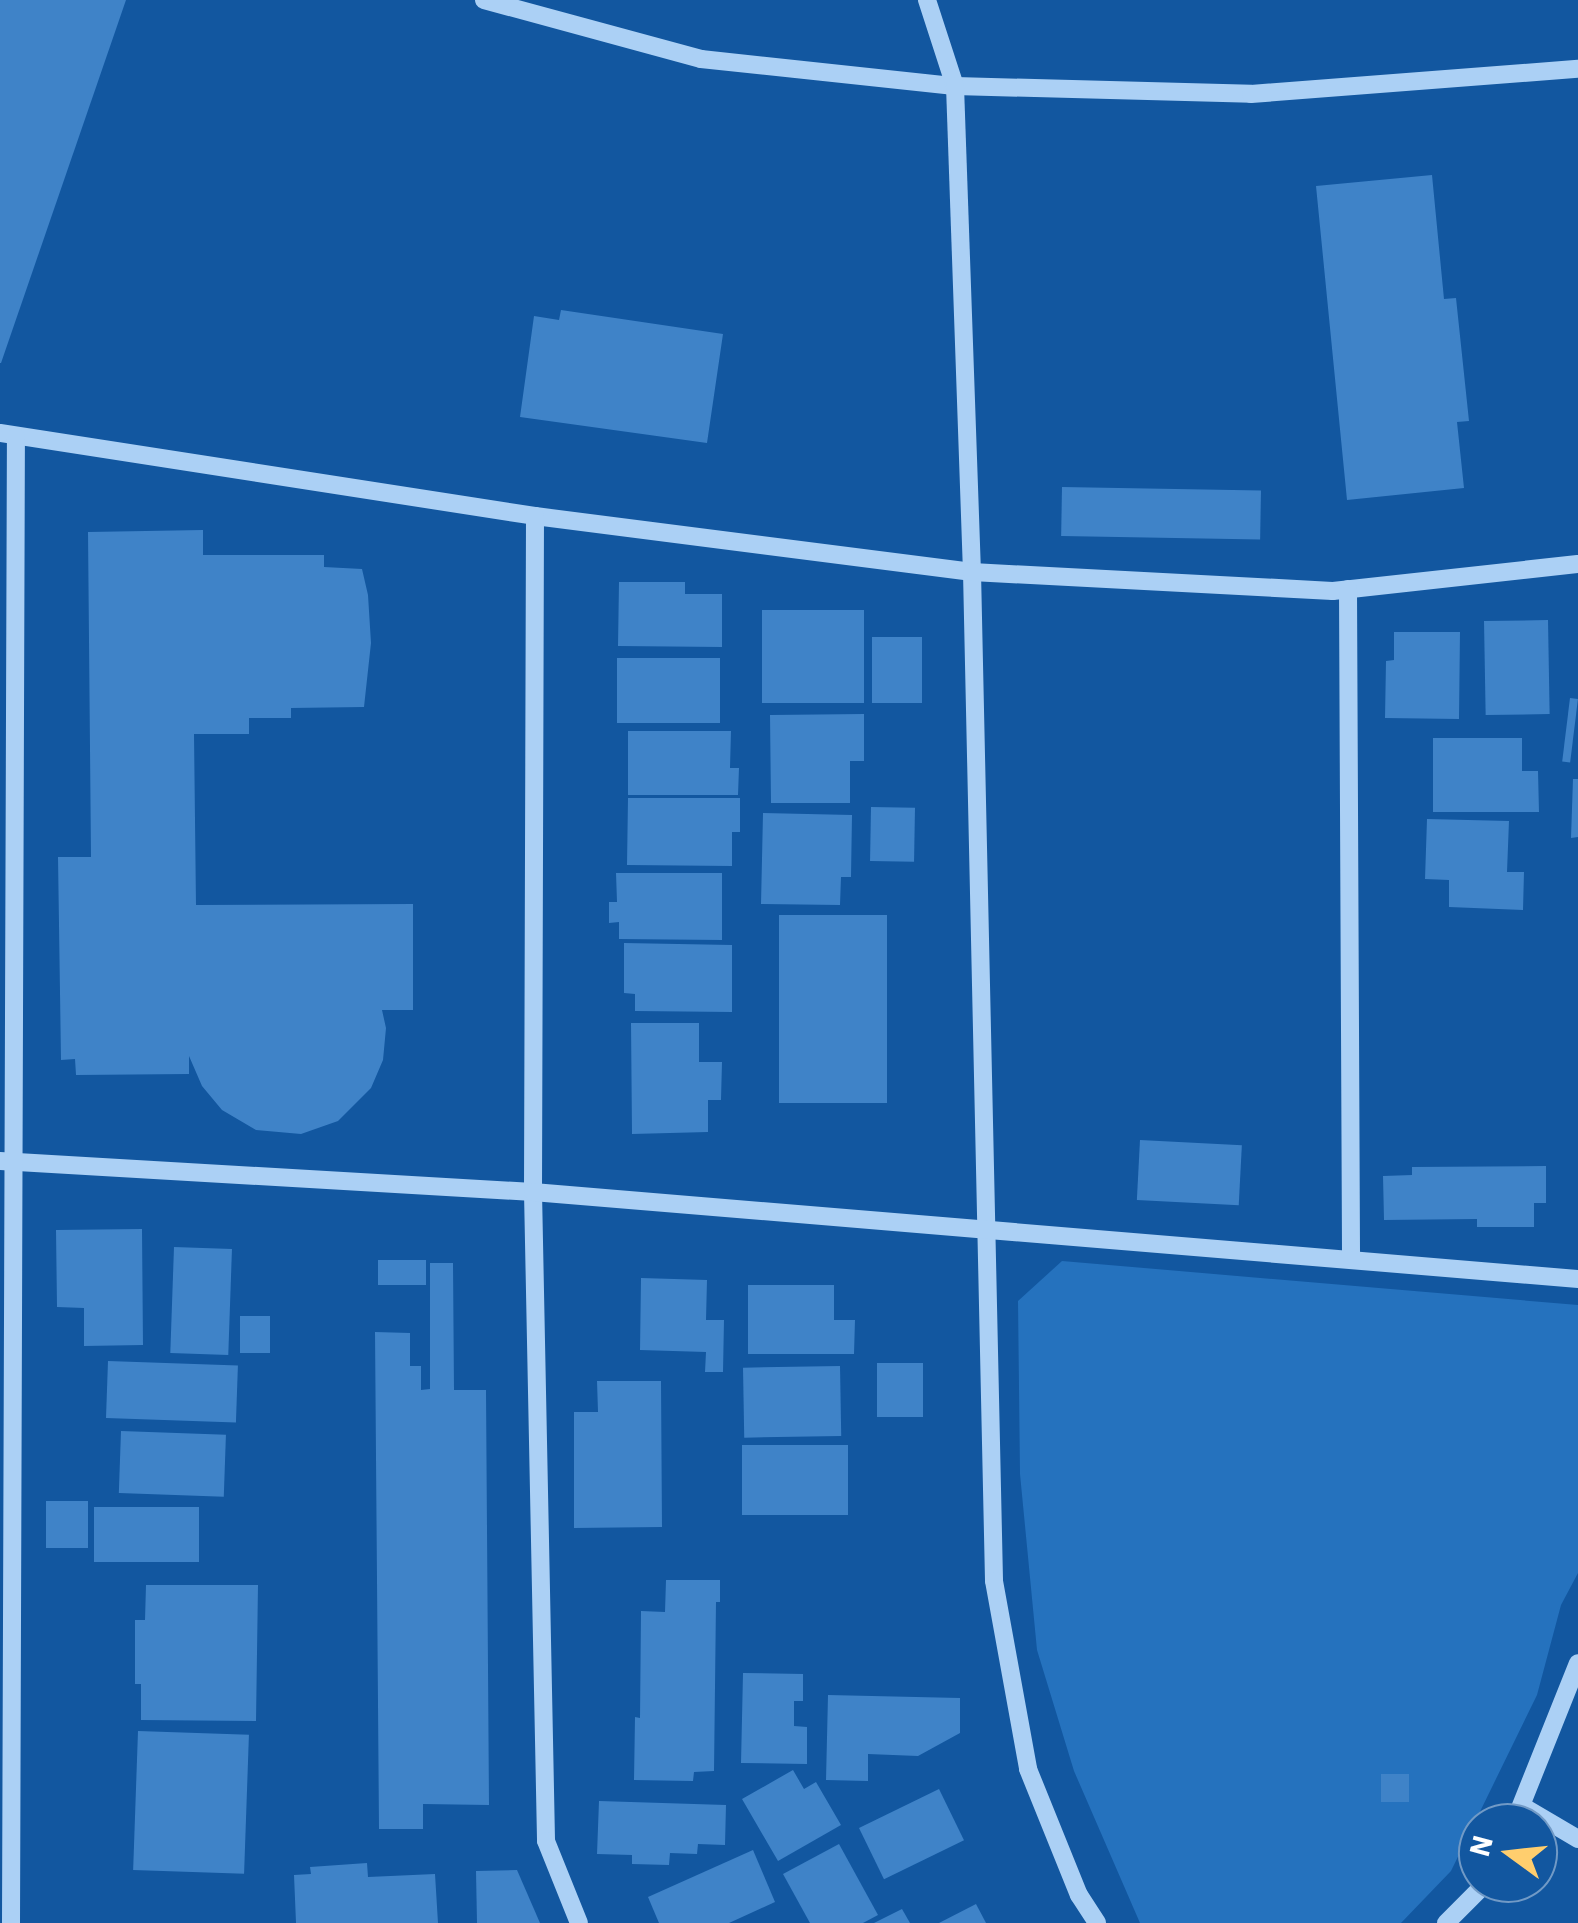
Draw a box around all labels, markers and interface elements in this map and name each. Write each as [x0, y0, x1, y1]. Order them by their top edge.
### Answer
north arrow [1458, 1803, 1558, 1903]
text: N [1460, 1831, 1501, 1860]

